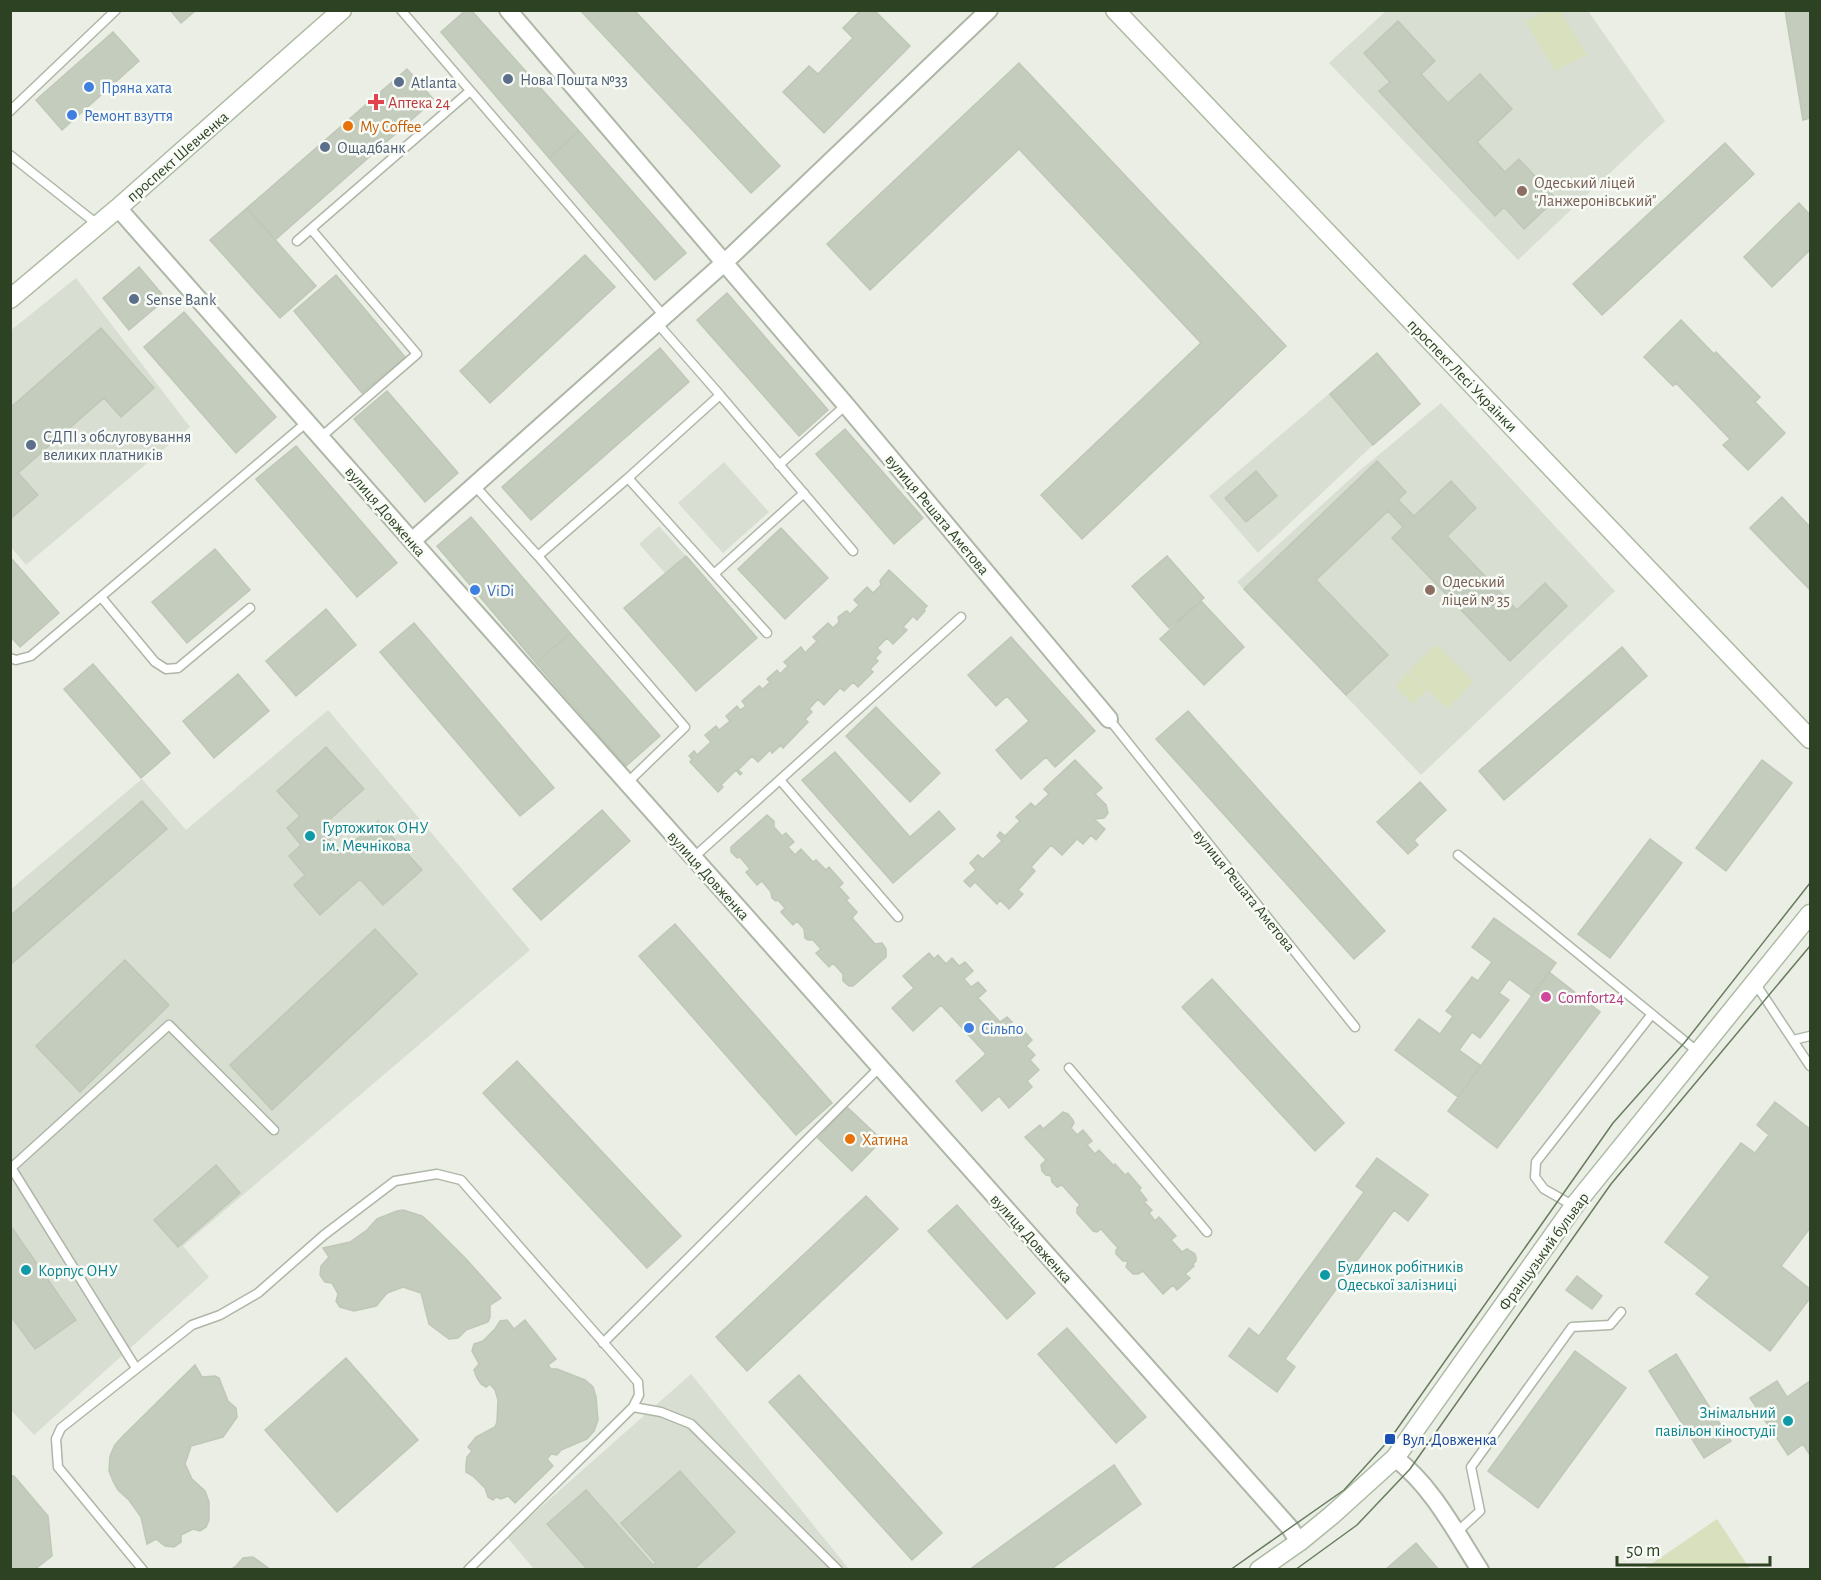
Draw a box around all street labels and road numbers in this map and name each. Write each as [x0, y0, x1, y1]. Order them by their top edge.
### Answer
street label: проспект Шевченка [124, 108, 232, 205]
street label: проспект Лесі Українки [1404, 316, 1520, 435]
street label: вулиця Решата Аметова [882, 451, 992, 579]
street label: вулиця Довженка [341, 464, 429, 560]
street label: вулиця Решата Аметова [1189, 827, 1298, 955]
street label: вулиця Довженка [664, 828, 752, 924]
street label: Французький бульвар [1496, 1190, 1593, 1314]
street label: вулиця Довженка [987, 1191, 1075, 1287]

